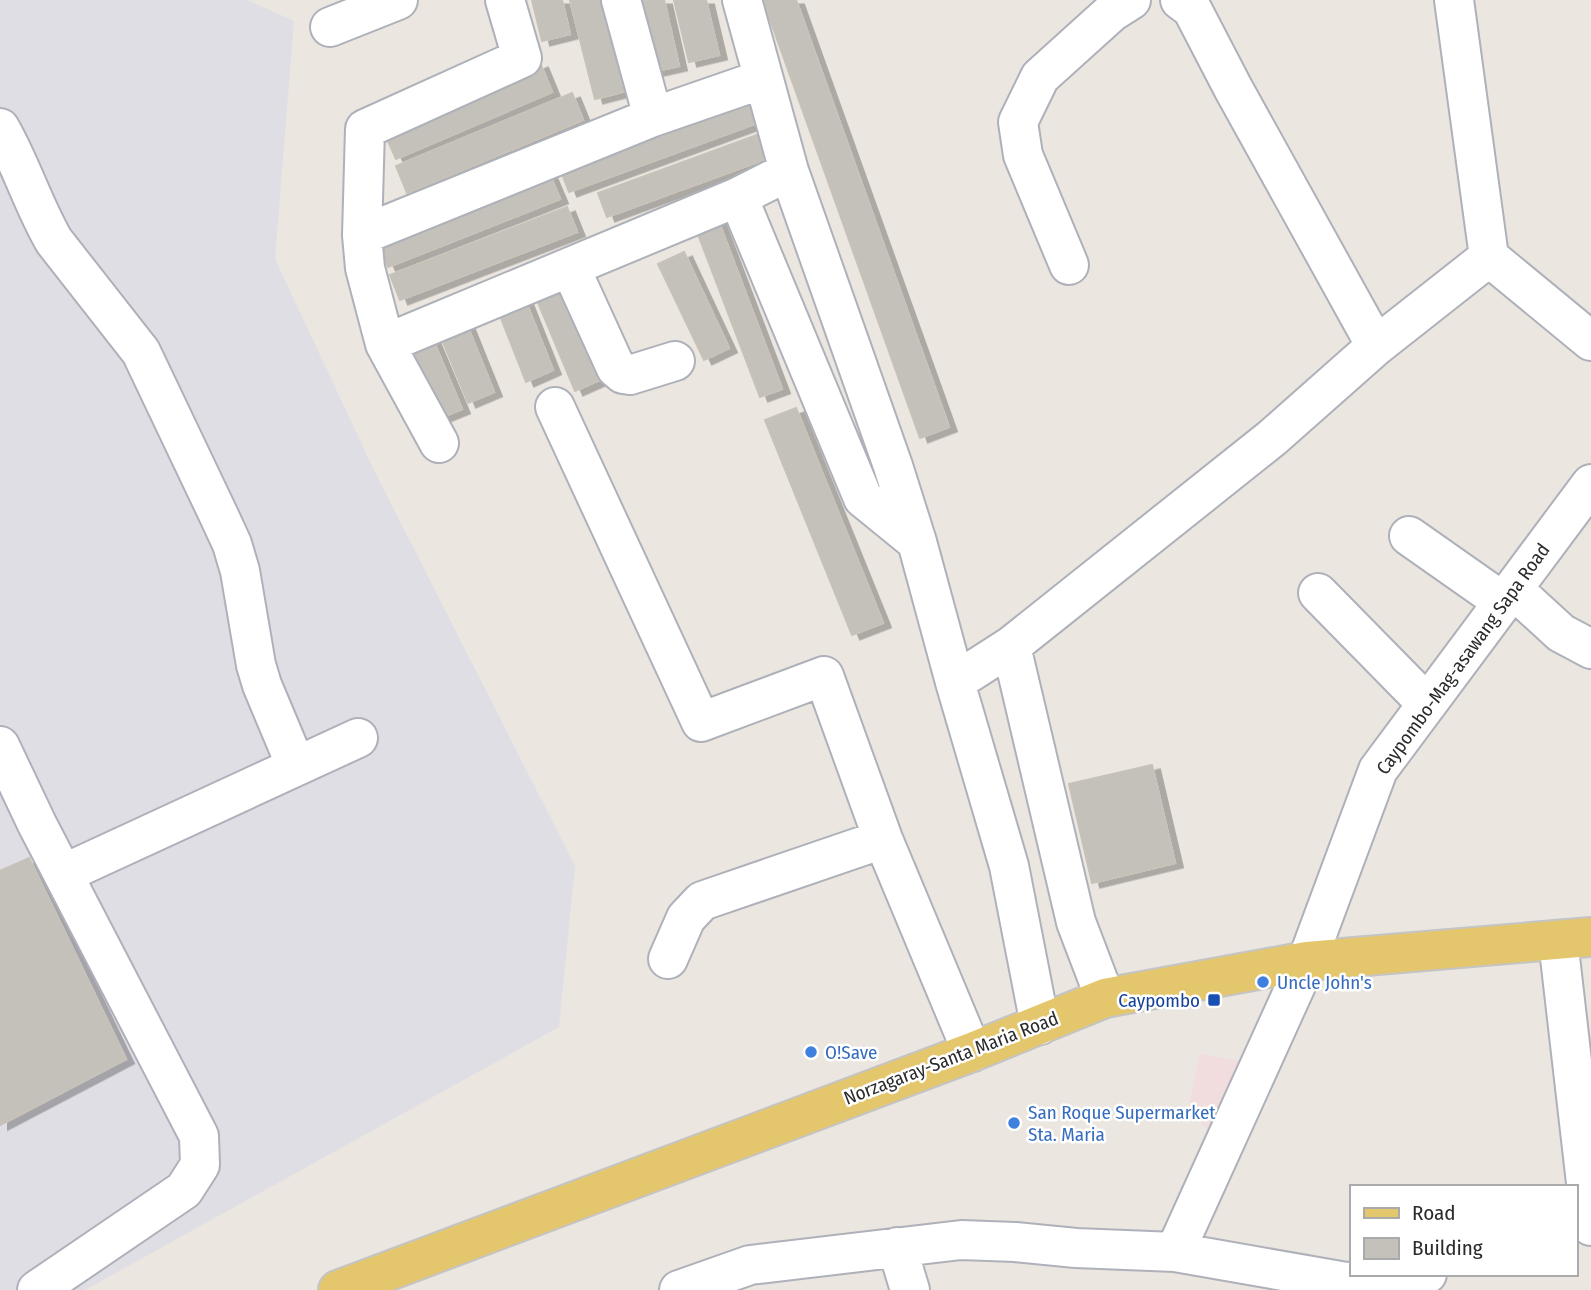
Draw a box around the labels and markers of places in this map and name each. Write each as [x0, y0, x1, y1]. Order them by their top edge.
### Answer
place label: Uncle John's [1277, 971, 1372, 994]
marker: Uncle John's [1255, 974, 1271, 990]
place label: Caypombo [1118, 989, 1200, 1012]
marker: Caypombo [1206, 992, 1222, 1008]
place label: O!Save [825, 1041, 878, 1064]
marker: O!Save [803, 1044, 819, 1060]
place label: San Roque Supermarket Sta. Maria [1028, 1101, 1216, 1146]
marker: San Roque Supermarket Sta. Maria [1006, 1115, 1022, 1131]

